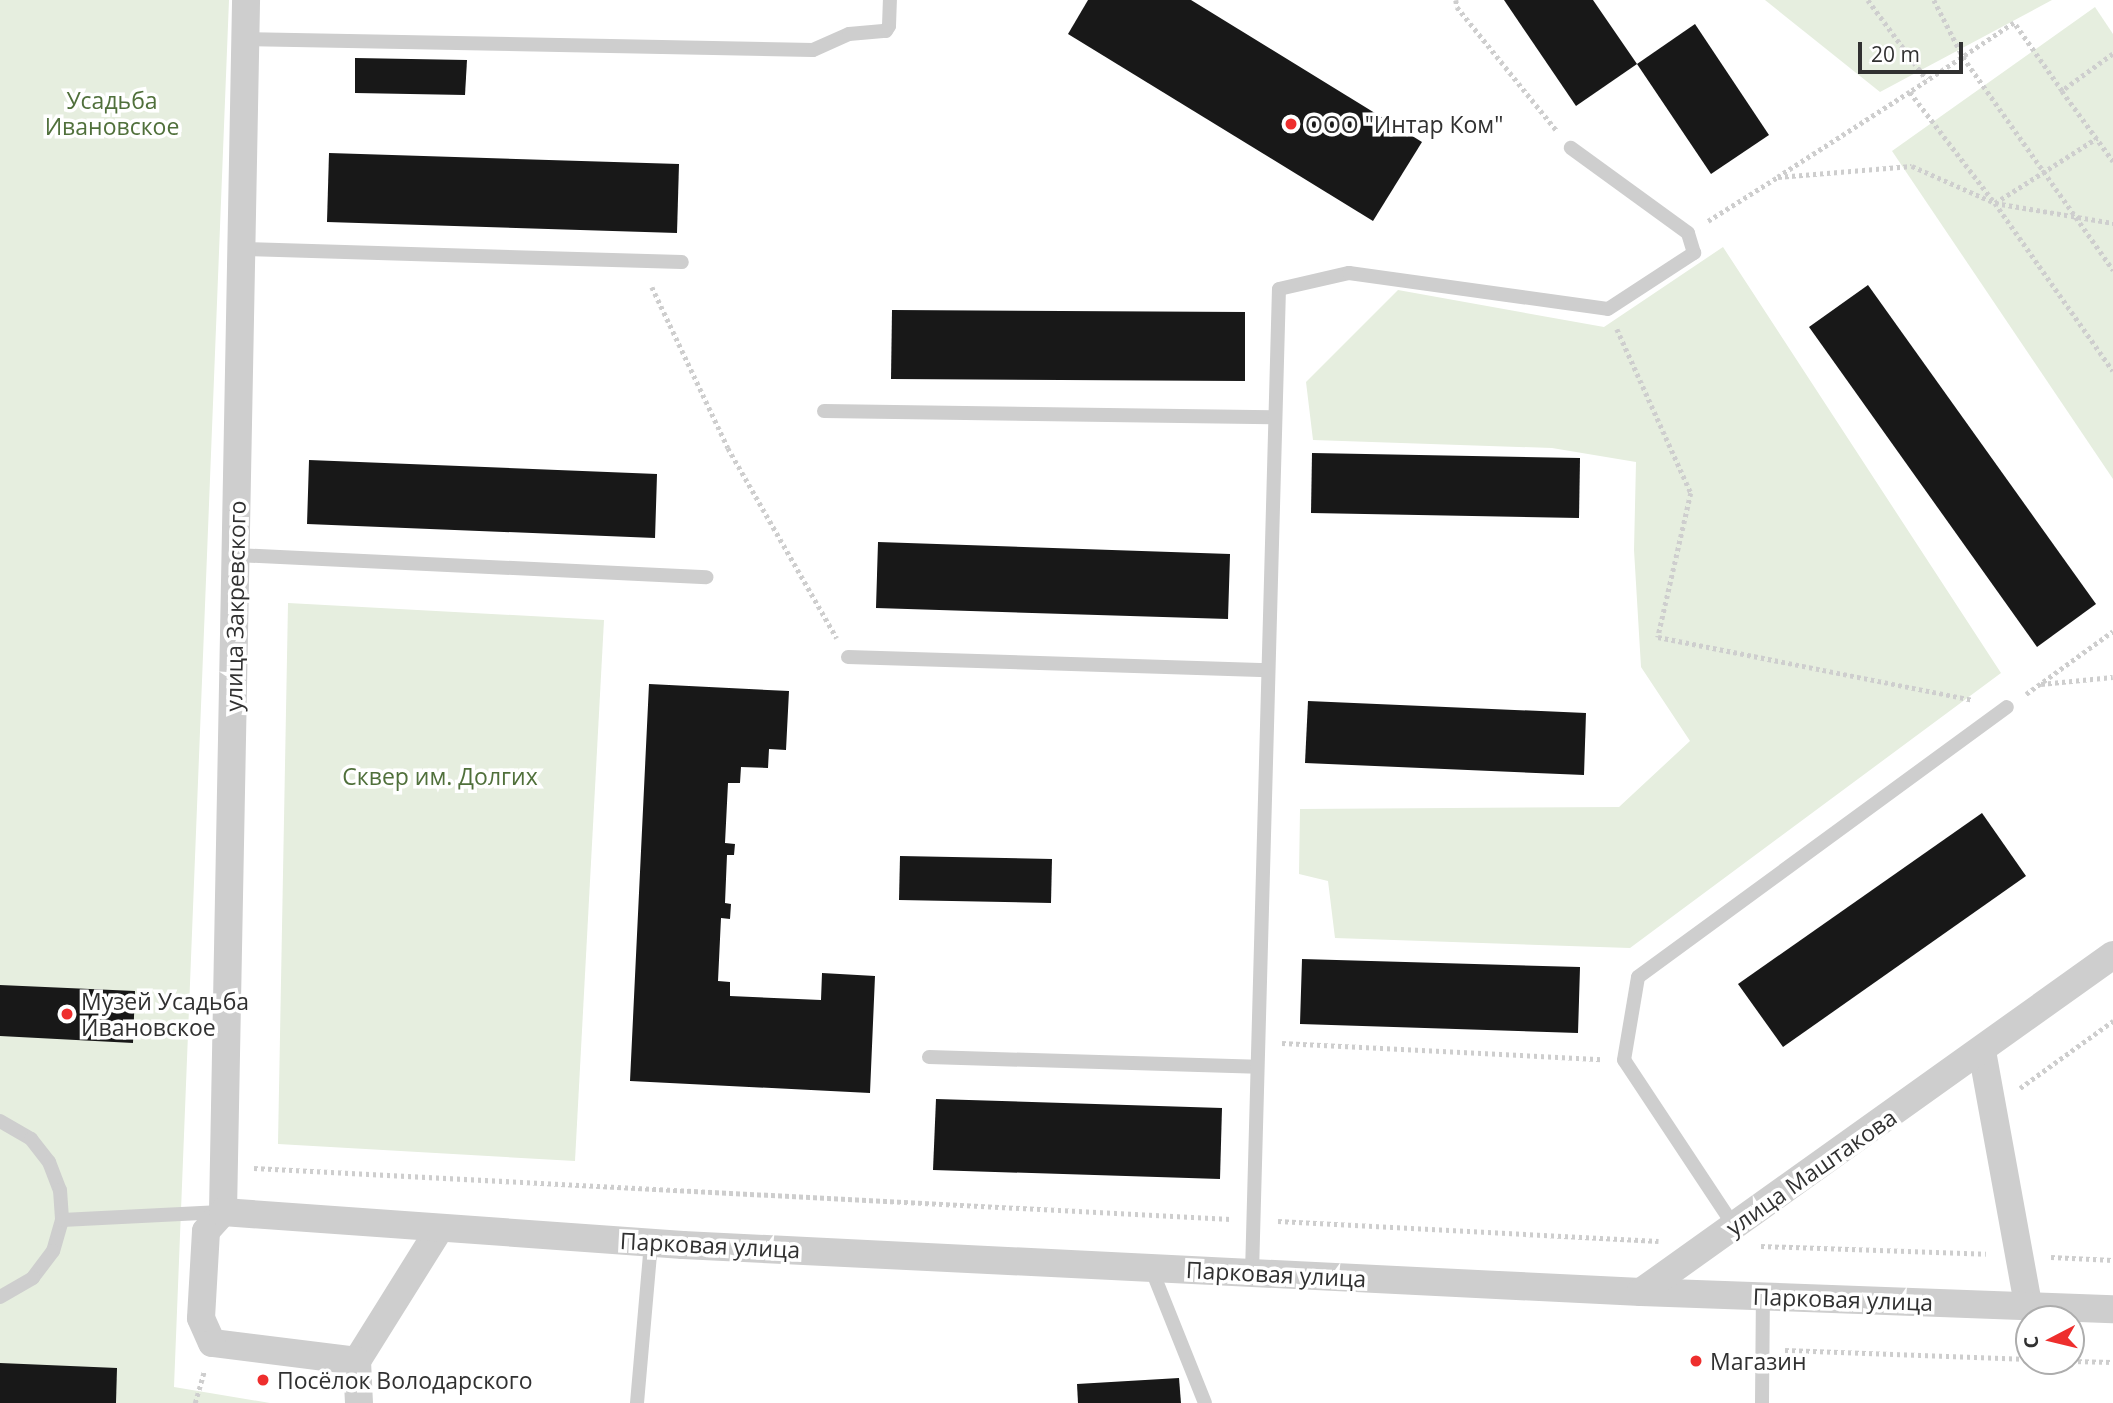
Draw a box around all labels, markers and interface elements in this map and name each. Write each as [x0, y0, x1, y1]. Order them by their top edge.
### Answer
scale bar [1861, 28, 1966, 72]
text: 20 m [1871, 40, 1920, 68]
park label: Усадьба Ивановское [45, 86, 179, 140]
place label: ООО "Интар Ком" [1305, 110, 1503, 138]
marker: ООО "Интар Ком" [1283, 116, 1299, 132]
street label: улица Закревского [219, 500, 251, 712]
park label: Сквер им. Долгих [342, 762, 538, 790]
place label: Музей Усадьба Ивановское [81, 987, 249, 1041]
marker: Музей Усадьба Ивановское [59, 1006, 75, 1022]
street label: улица Маштакова [1720, 1103, 1902, 1241]
street label: Парковая улица [619, 1226, 801, 1264]
street label: Парковая улица [1185, 1255, 1367, 1293]
street label: Парковая улица [1752, 1282, 1934, 1316]
north arrow [2015, 1305, 2085, 1375]
text: С [2018, 1335, 2045, 1350]
place label: Магазин [1710, 1347, 1806, 1375]
marker: Магазин [1688, 1353, 1704, 1369]
place label: Посёлок Володарского [277, 1366, 533, 1394]
marker: Посёлок Володарского [255, 1372, 271, 1388]

